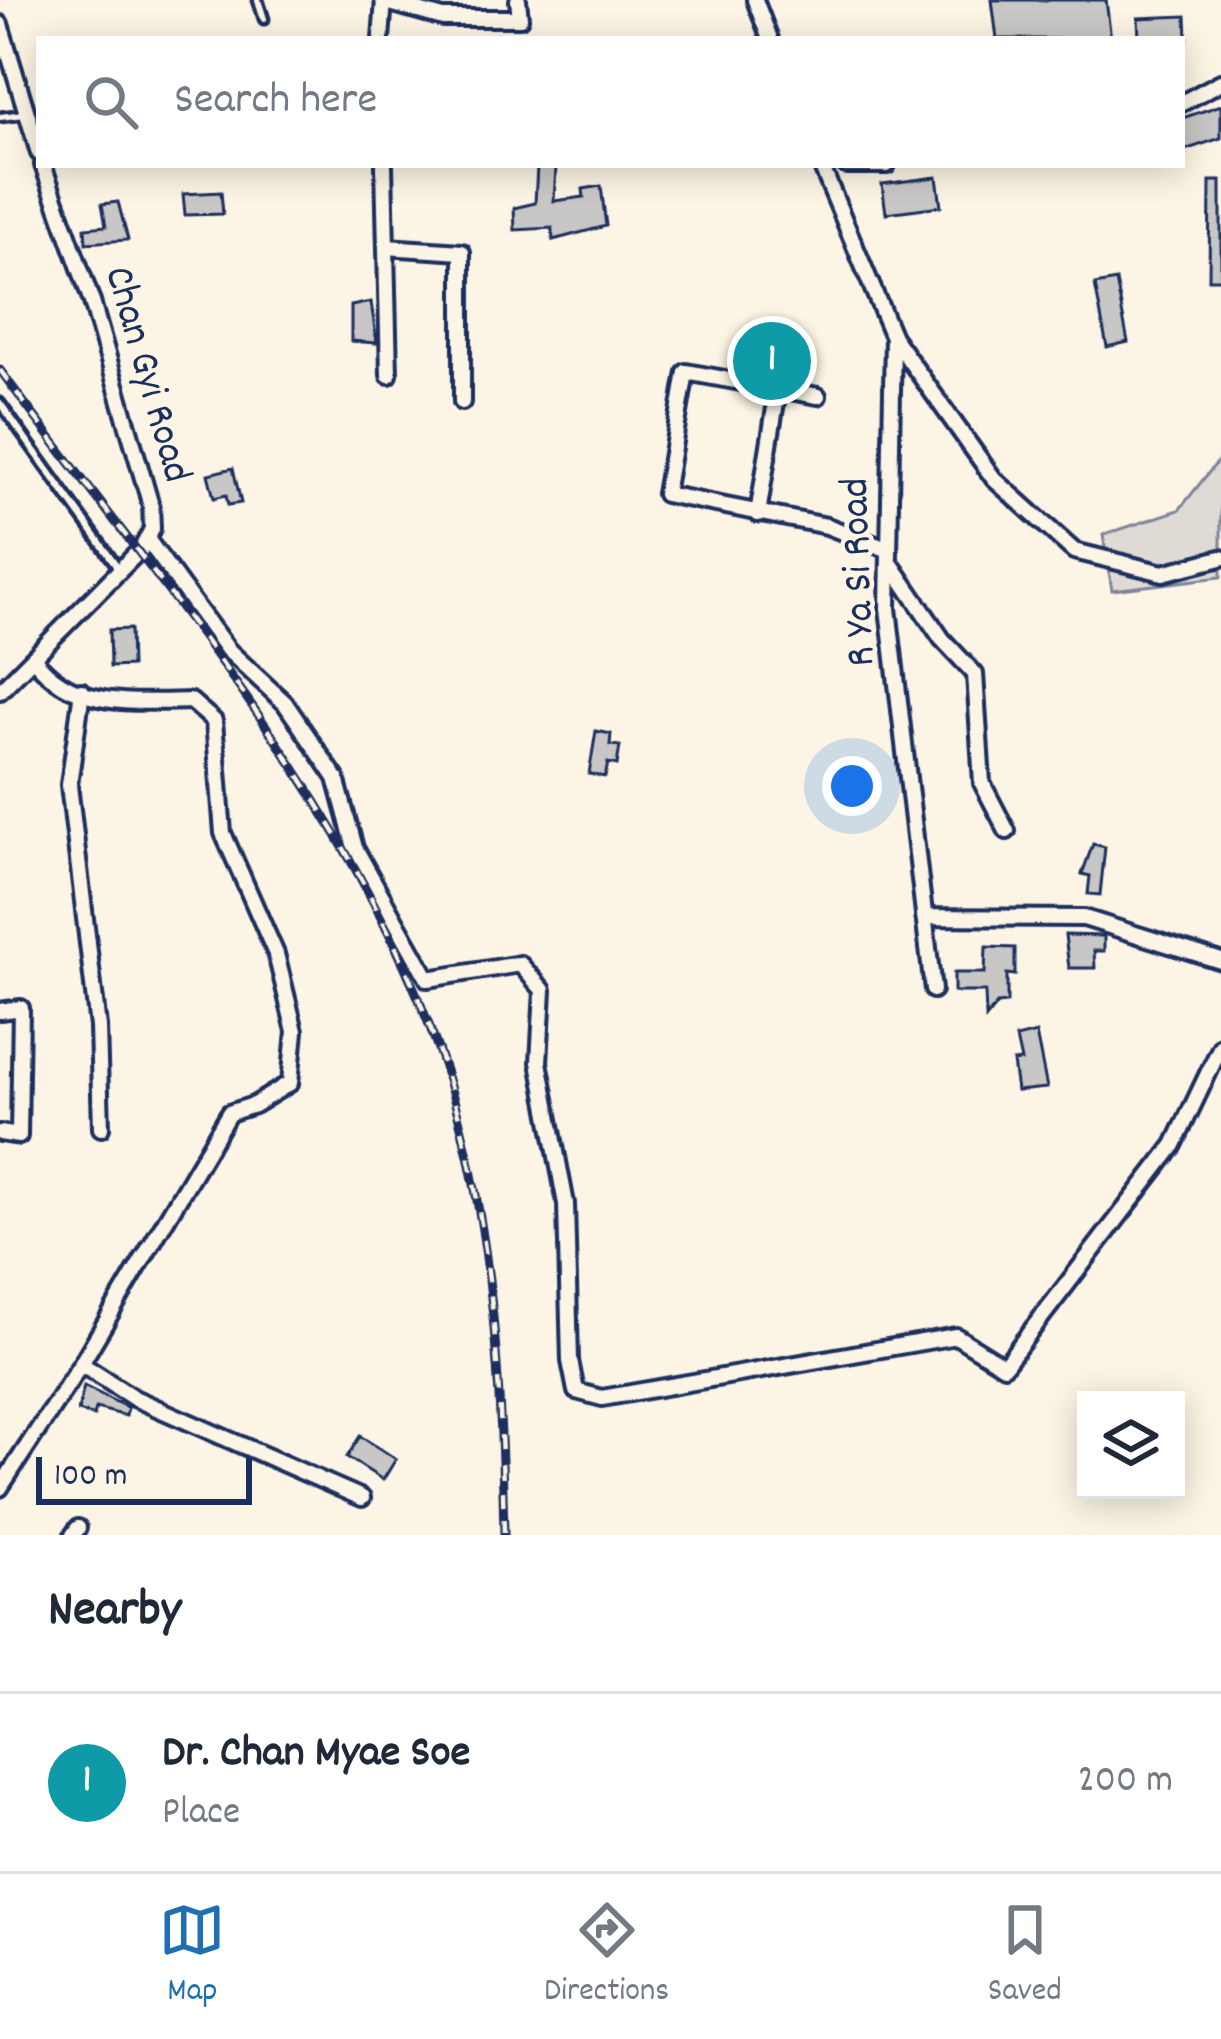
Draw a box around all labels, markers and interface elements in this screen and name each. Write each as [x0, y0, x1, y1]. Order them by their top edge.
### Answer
search box [36, 36, 1185, 168]
icon: search [78, 69, 144, 135]
text: Search here [174, 70, 377, 134]
street label: Chan Gyi Road [85, 260, 205, 490]
pin: 1 [733, 316, 811, 406]
street label: R Ya Si Road [828, 476, 894, 668]
your location [822, 756, 882, 816]
map controls [1077, 1391, 1185, 1499]
button: layers [1077, 1391, 1185, 1499]
scale bar [36, 1451, 252, 1504]
text: 100 m [54, 1454, 127, 1501]
text: Nearby [48, 1577, 181, 1649]
text: Dr. Chan Myae Soe [162, 1723, 470, 1787]
text: 1 [83, 1755, 91, 1810]
text: 200 m [1078, 1755, 1173, 1810]
text: Place [162, 1787, 240, 1842]
tab: Map [159, 1897, 225, 2016]
tab: Directions [544, 1897, 669, 2016]
tab: Saved [988, 1897, 1062, 2016]

